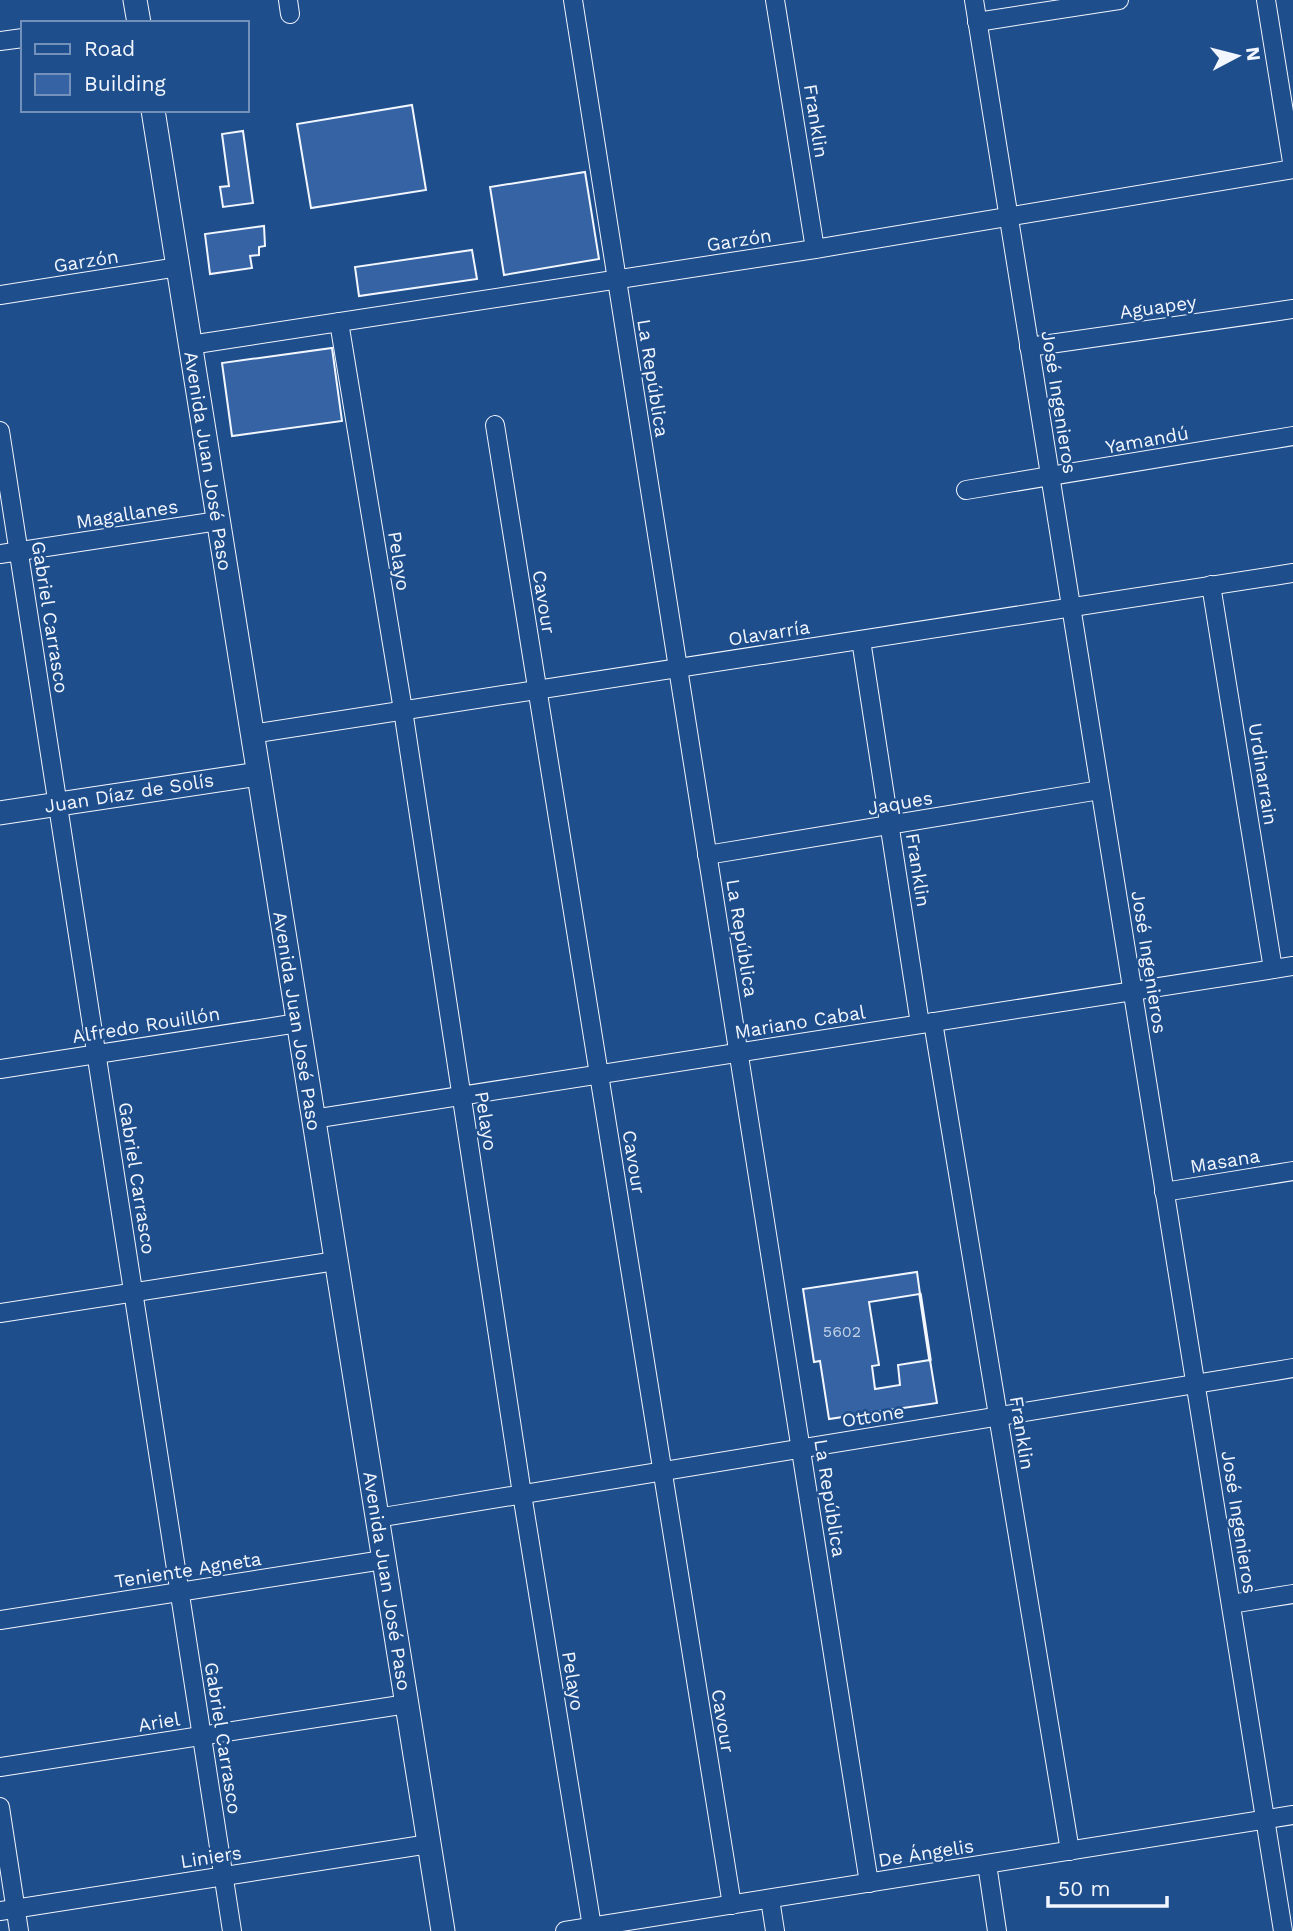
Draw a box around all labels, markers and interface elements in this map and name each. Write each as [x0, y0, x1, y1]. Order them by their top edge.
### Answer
legend [21, 21, 248, 112]
north arrow [1202, 21, 1272, 91]
text: Road [84, 36, 135, 61]
text: N [1241, 46, 1266, 62]
text: Building [84, 71, 166, 96]
street label: Franklin [799, 83, 833, 159]
street label: Garzón [705, 224, 773, 256]
street label: Garzón [52, 245, 120, 277]
street label: Aguapey [1118, 290, 1198, 324]
street label: La República [632, 317, 674, 439]
street label: José Ingenieros [1036, 329, 1082, 475]
street label: Avenida Juan José Paso [179, 350, 237, 572]
street label: Yamandú [1104, 421, 1190, 459]
street label: Magallanes [74, 495, 180, 533]
street label: Pelayo [383, 530, 415, 592]
street label: Gabriel Carrasco [27, 539, 73, 695]
street label: Cavour [528, 568, 560, 636]
street label: Olavarría [727, 615, 812, 651]
street label: Urdinarrain [1244, 721, 1282, 827]
street label: Juan Díaz de Solís [43, 768, 215, 818]
street label: Jaques [866, 786, 934, 820]
street label: Franklin [901, 832, 935, 908]
street label: La República [721, 877, 763, 999]
street label: José Ingenieros [1126, 889, 1172, 1035]
street label: Avenida Juan José Paso [268, 910, 326, 1132]
street label: Mariano Cabal [733, 1000, 867, 1044]
street label: Alfredo Rouillón [70, 1002, 222, 1048]
street label: Pelayo [470, 1090, 502, 1152]
street label: Gabriel Carrasco [114, 1100, 160, 1256]
street label: Cavour [618, 1128, 650, 1196]
street label: Masana [1189, 1144, 1262, 1178]
house number: 5602 [823, 1322, 861, 1341]
street label: Franklin [1005, 1395, 1039, 1471]
street label: Ottone [840, 1400, 906, 1432]
street label: La República [809, 1437, 851, 1559]
street label: José Ingenieros [1216, 1449, 1262, 1595]
street label: Avenida Juan José Paso [358, 1470, 416, 1692]
street label: Teniente Agneta [113, 1547, 263, 1593]
street label: Pelayo [557, 1650, 589, 1712]
street label: Gabriel Carrasco [200, 1660, 246, 1816]
street label: Cavour [707, 1687, 739, 1755]
street label: Ariel [136, 1707, 182, 1737]
street label: De Ángelis [876, 1834, 976, 1872]
street label: Liniers [179, 1841, 243, 1873]
scale bar [1048, 1864, 1167, 1908]
text: 50 m [1058, 1876, 1110, 1901]

